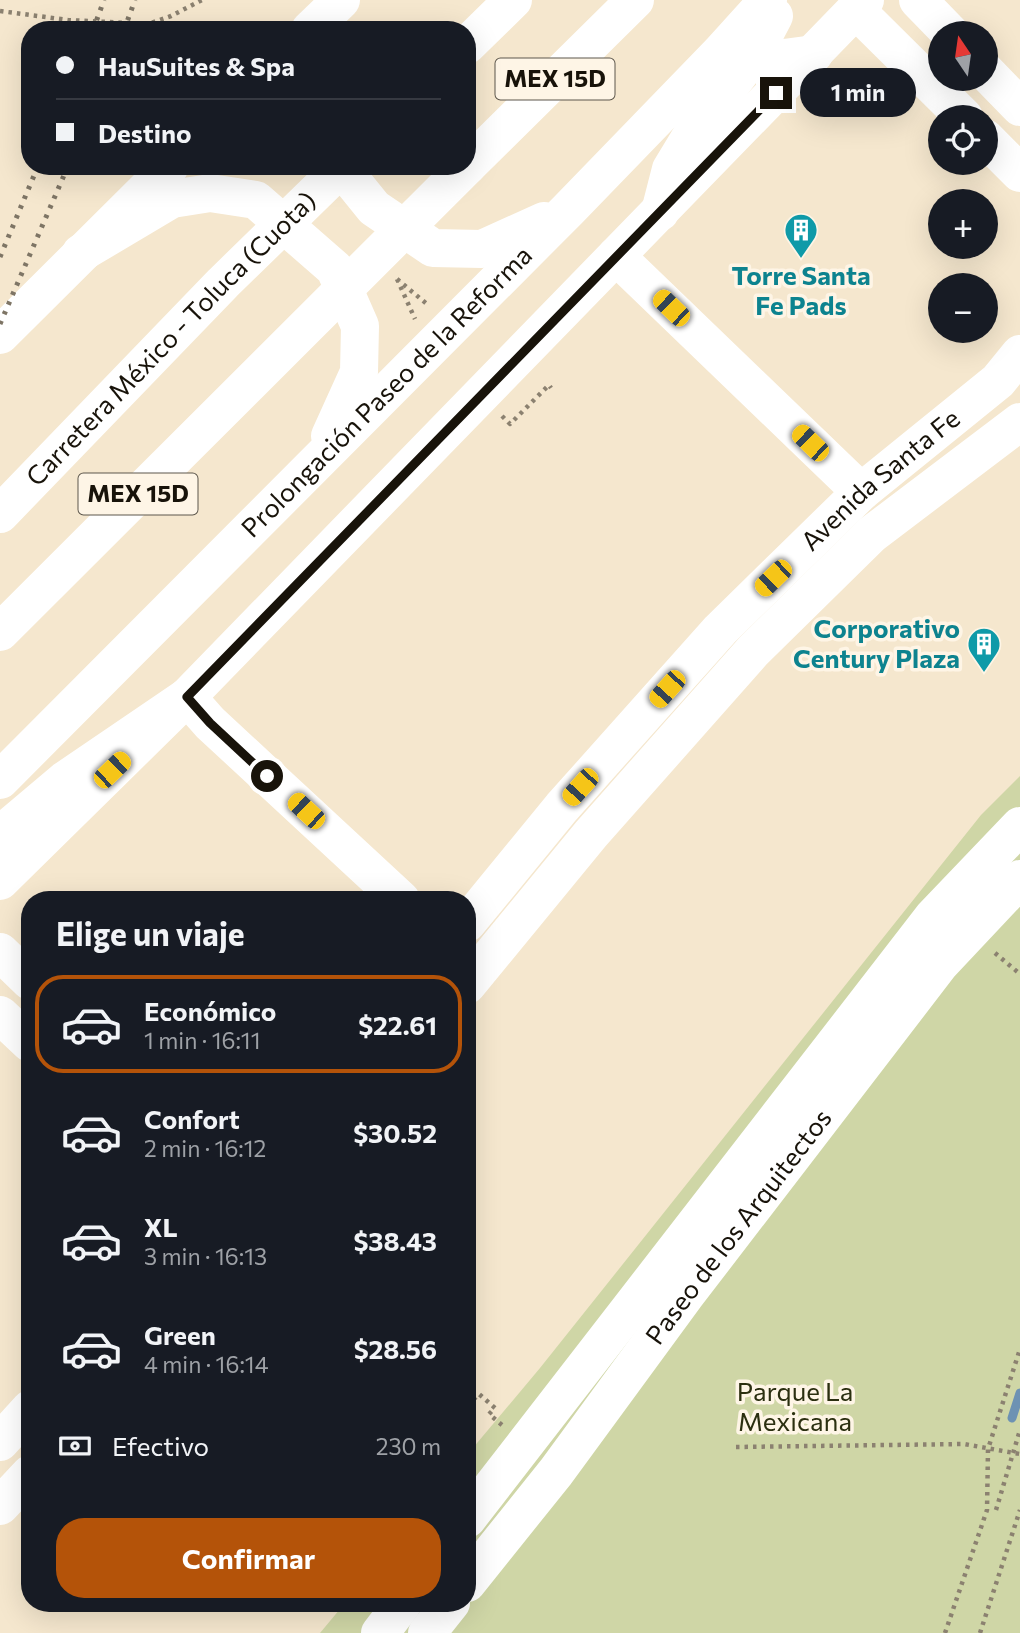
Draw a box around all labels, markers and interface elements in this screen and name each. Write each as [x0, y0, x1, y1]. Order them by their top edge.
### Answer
north arrow [928, 21, 998, 91]
map controls [928, 21, 998, 343]
text: HauSuites & Spa [98, 50, 295, 81]
road number: MEX 15D [496, 58, 614, 100]
callout: 1 min [800, 68, 916, 118]
route end [760, 77, 792, 109]
text: 1 min [831, 78, 885, 106]
button: locate [928, 105, 998, 175]
text: Destino [98, 117, 192, 148]
street label: Carretera México - Toluca (Cuota) [19, 184, 322, 492]
button: + [928, 189, 998, 259]
building icon: Torre Santa Fe Pads [782, 211, 820, 260]
street label: Prolongación Paseo de la Reforma [234, 239, 537, 543]
place label: Torre Santa Fe Pads [731, 259, 871, 320]
button: − [928, 273, 998, 343]
car [649, 286, 694, 330]
street label: Avenida Santa Fe [794, 402, 965, 556]
car [788, 421, 833, 465]
road number: MEX 15D [78, 474, 198, 514]
car [751, 556, 796, 600]
place label: Corporativo Century Plaza [793, 612, 960, 673]
building icon: Corporativo Century Plaza [965, 625, 1003, 674]
car [646, 666, 689, 712]
car [90, 748, 135, 792]
route start [251, 760, 283, 792]
car [559, 764, 602, 810]
car [284, 789, 329, 833]
text: Elige un viaje [56, 913, 245, 953]
icon: car [60, 993, 123, 1056]
text: Económico [144, 995, 276, 1026]
text: $22.61 [358, 1009, 437, 1040]
text: 1 min · 16:11 [144, 1026, 261, 1054]
icon: car [60, 1101, 123, 1164]
street label: Paseo de los Arquitectos [638, 1102, 837, 1350]
text: Confort [144, 1103, 240, 1134]
text: $30.52 [353, 1117, 437, 1148]
text: 2 min · 16:12 [144, 1134, 266, 1162]
icon: car [60, 1209, 123, 1272]
text: XL [144, 1211, 178, 1242]
text: $38.43 [353, 1225, 437, 1256]
text: 3 min · 16:13 [144, 1242, 267, 1270]
icon: car [60, 1317, 123, 1380]
text: Green [144, 1319, 216, 1350]
text: $28.56 [354, 1333, 437, 1364]
text: 4 min · 16:14 [144, 1350, 268, 1378]
park label: Parque La Mexicana [737, 1375, 853, 1436]
icon: cash [56, 1427, 94, 1465]
text: Efectivo [112, 1430, 209, 1461]
text: 230 m [376, 1432, 441, 1460]
button: Confirmar [56, 1518, 441, 1598]

